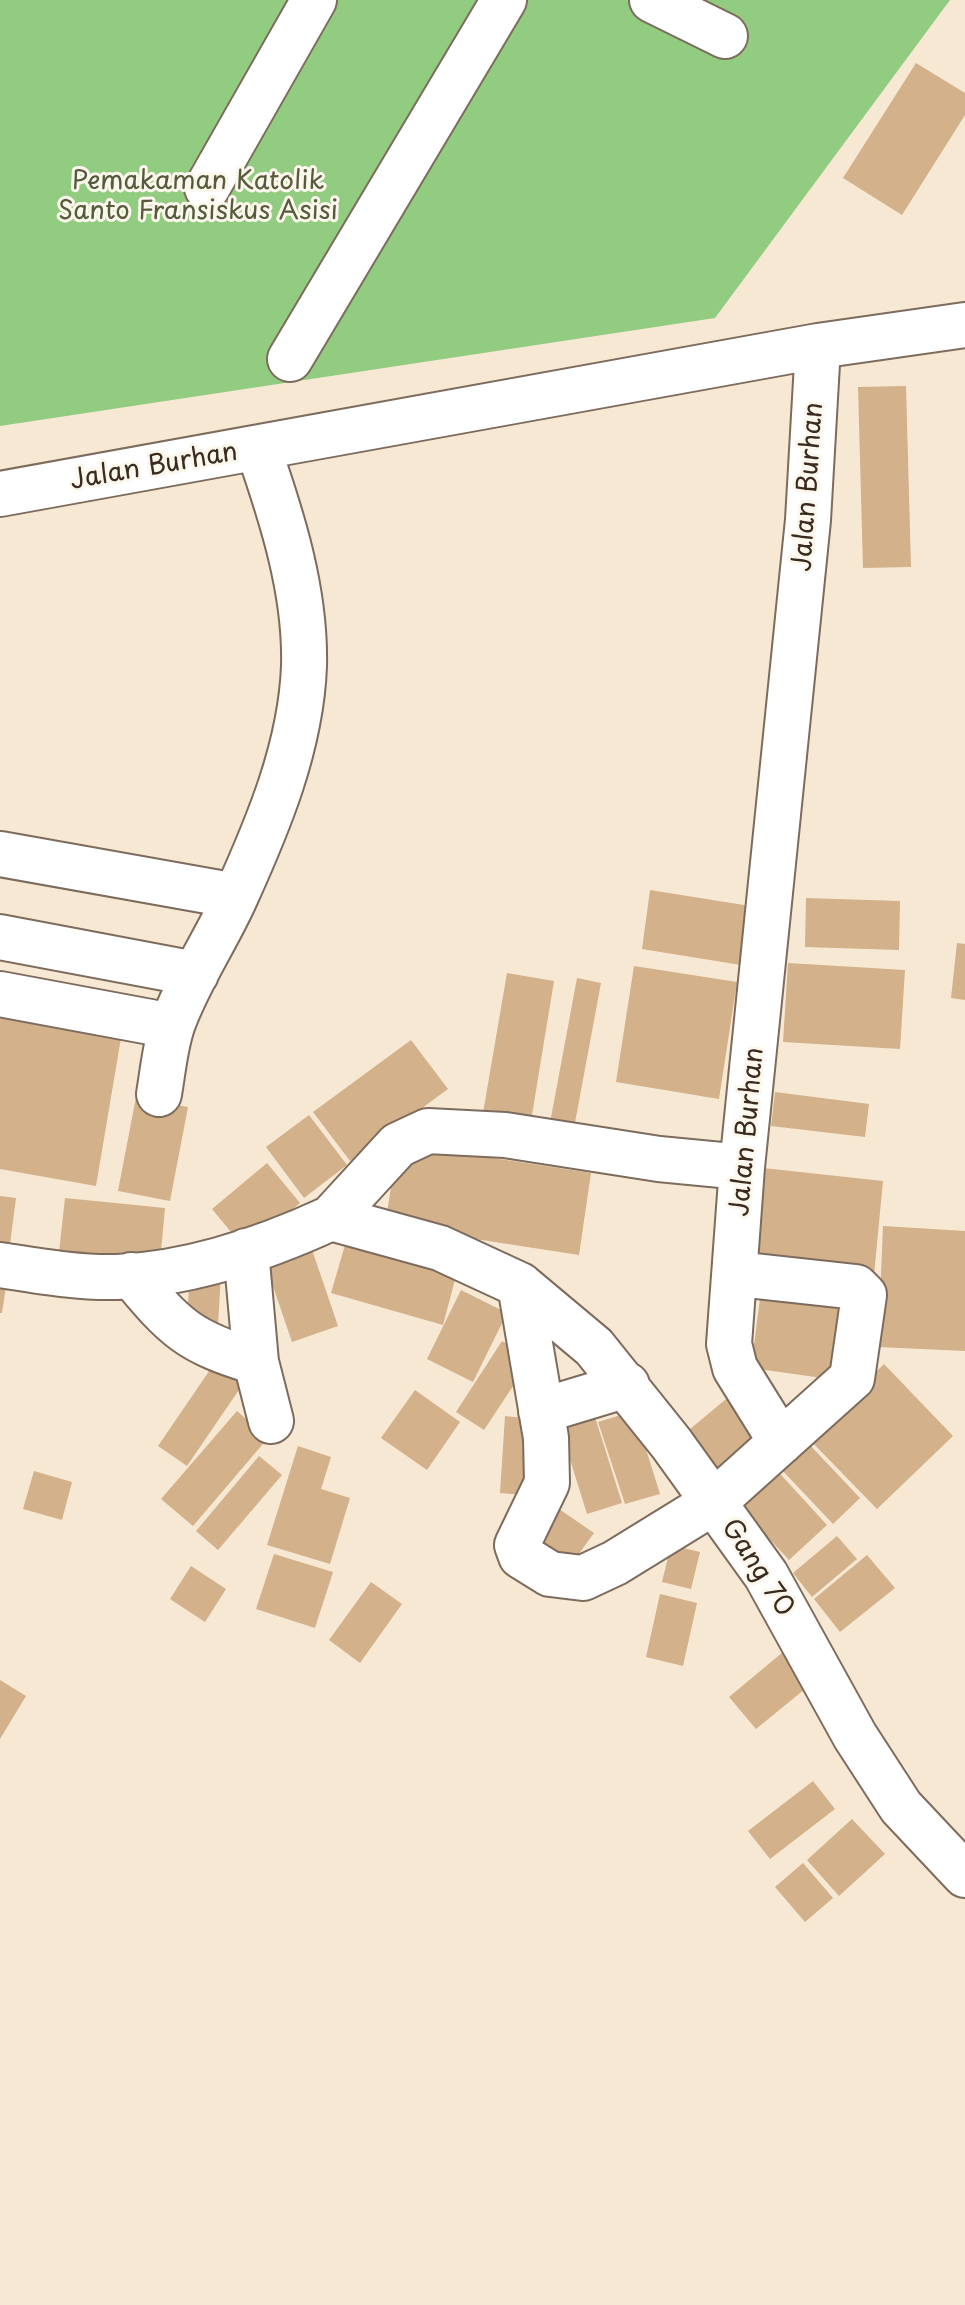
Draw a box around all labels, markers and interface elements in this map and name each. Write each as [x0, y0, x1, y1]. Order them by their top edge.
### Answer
park label: Pemakaman Katolik Santo Fransiskus Asisi [58, 166, 338, 228]
street label: Jalan Burhan [788, 401, 830, 573]
street label: Jalan Burhan [68, 437, 240, 497]
street label: Jalan Burhan [725, 1046, 771, 1218]
street label: Gang 70 [714, 1514, 800, 1622]

